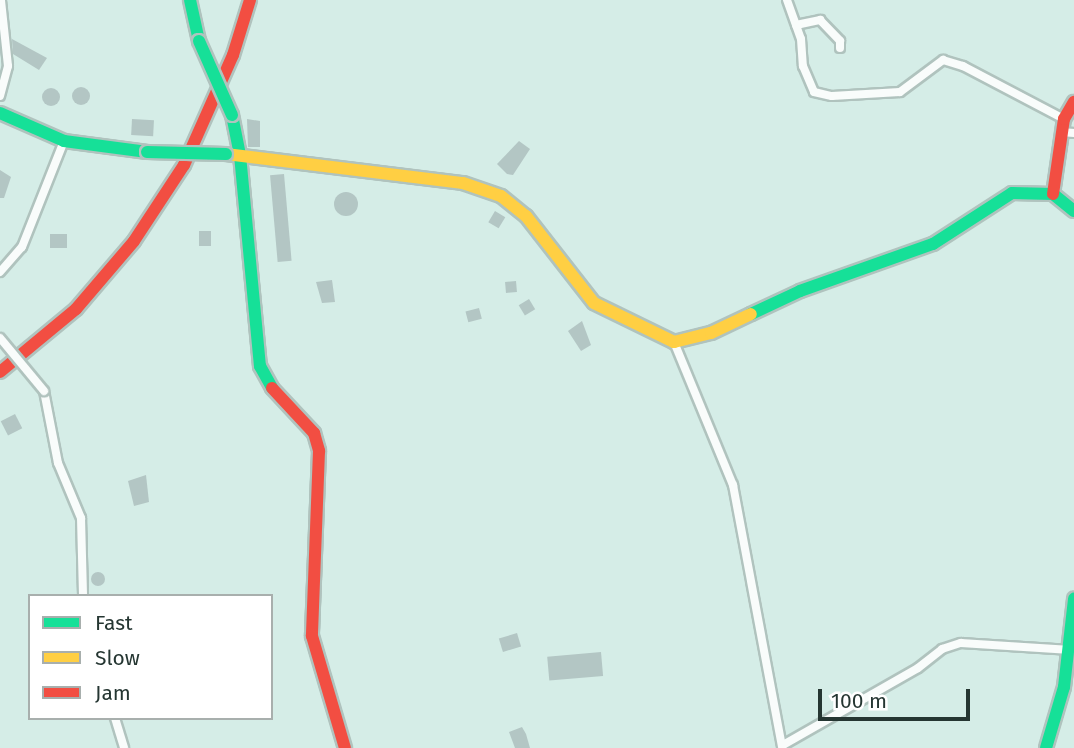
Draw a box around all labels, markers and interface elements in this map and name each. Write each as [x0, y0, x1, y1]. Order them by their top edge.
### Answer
legend [28, 594, 273, 720]
text: Fast [95, 610, 133, 636]
text: Slow [95, 645, 140, 671]
scale bar [822, 674, 974, 718]
text: Jam [95, 680, 131, 706]
text: 100 m [831, 688, 887, 714]

